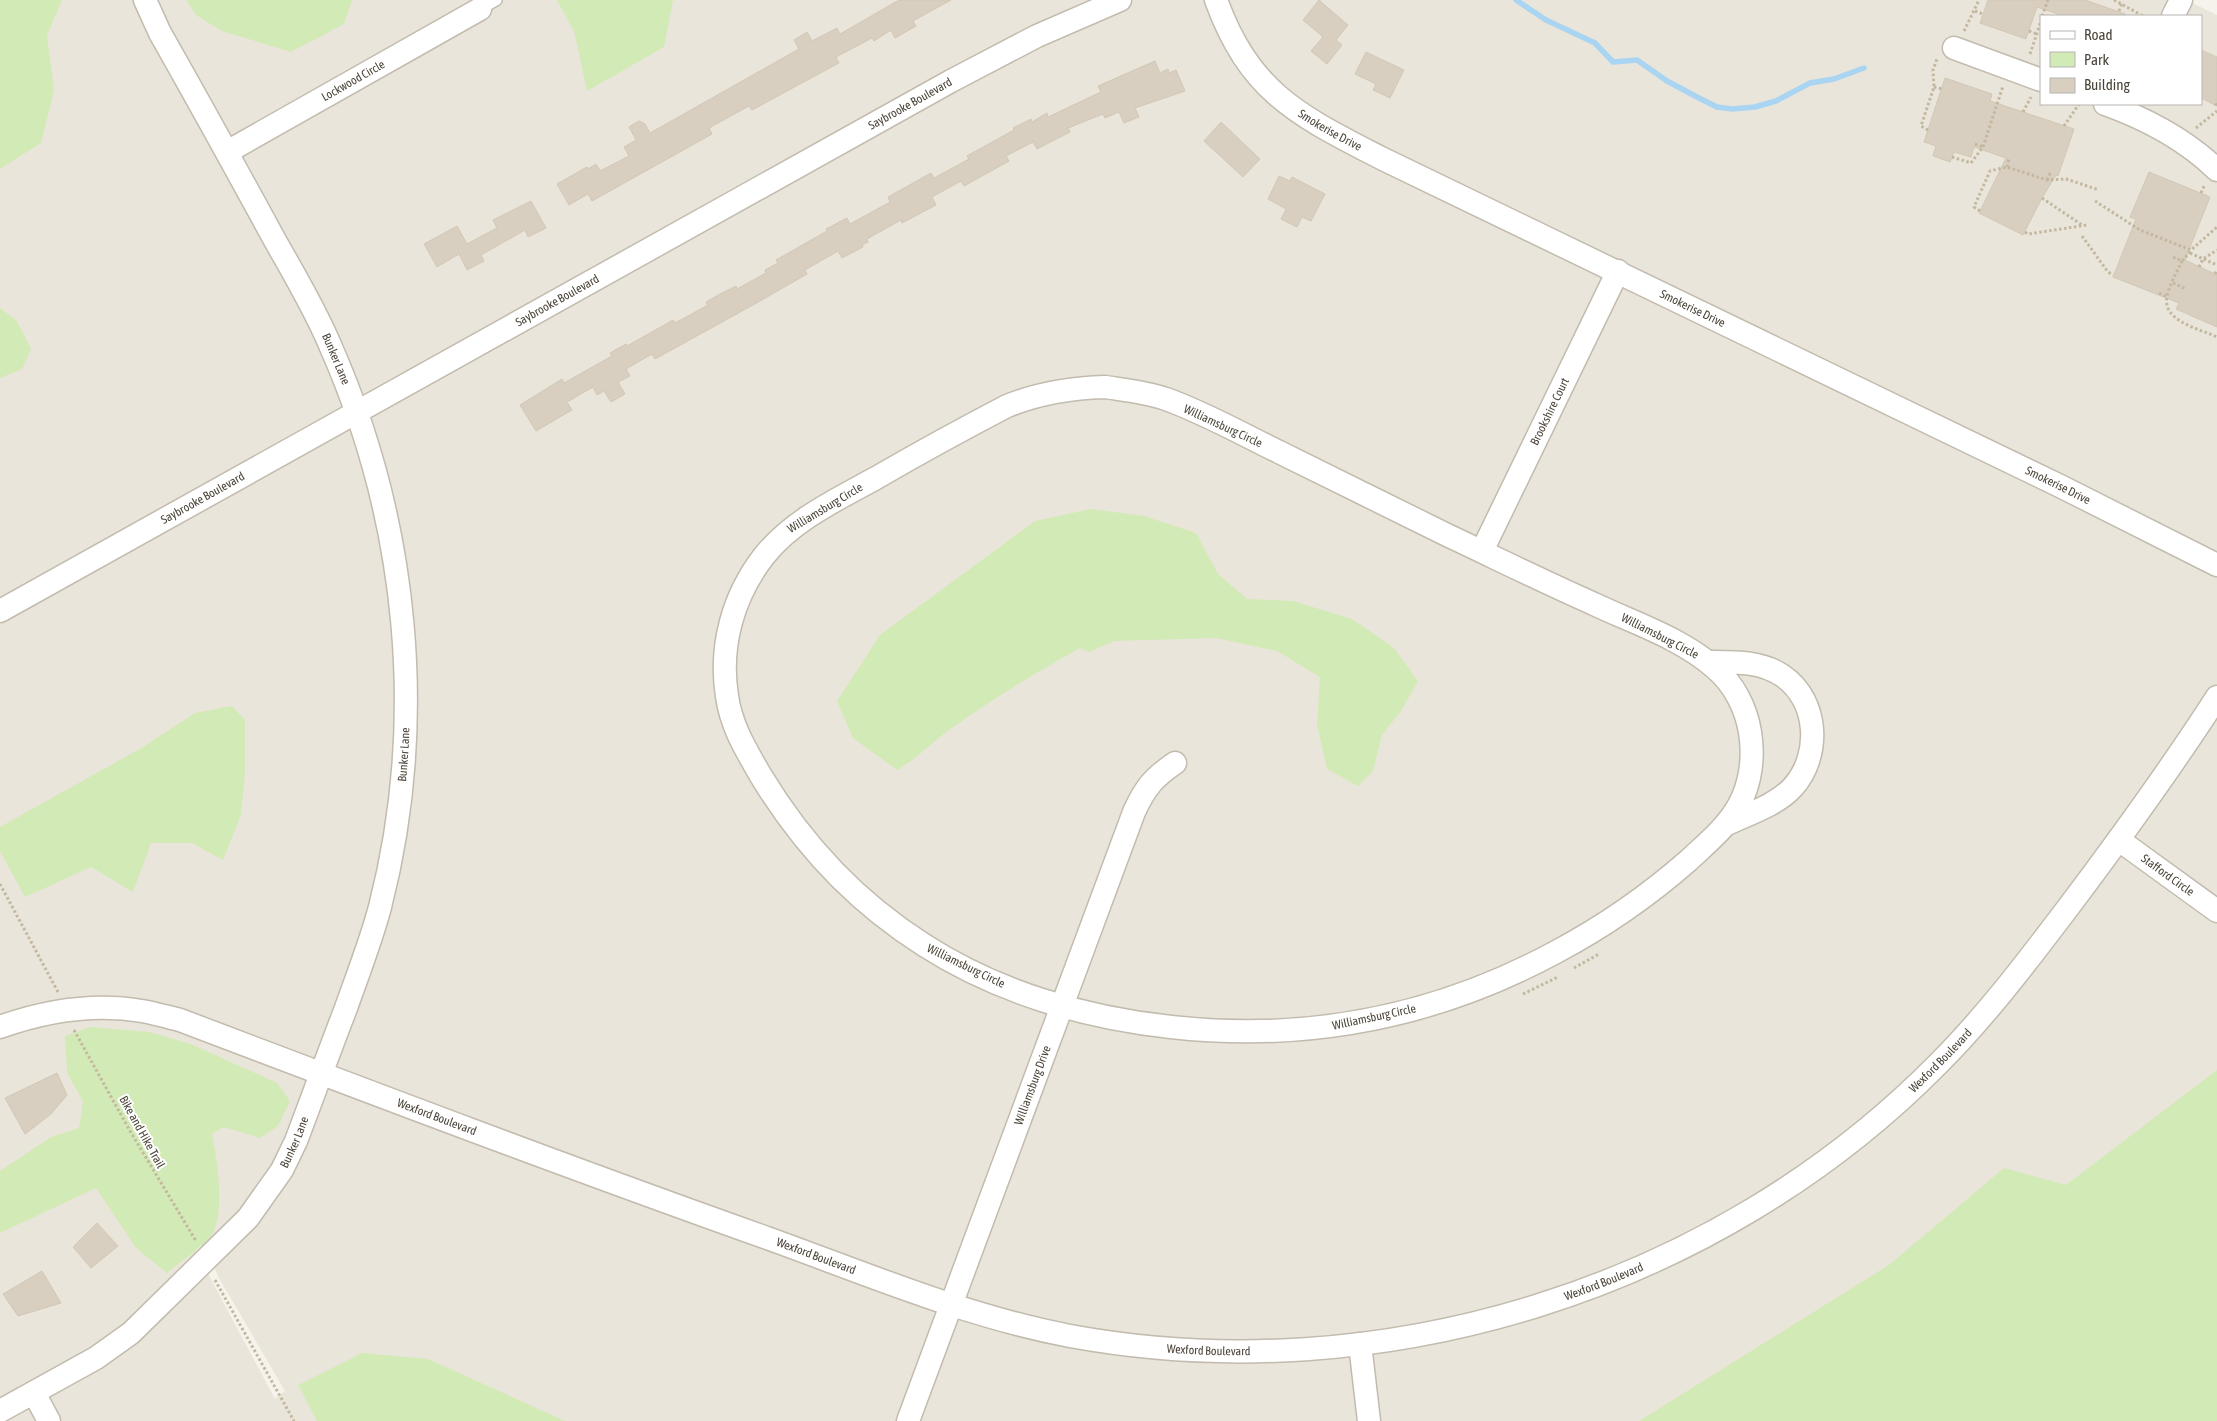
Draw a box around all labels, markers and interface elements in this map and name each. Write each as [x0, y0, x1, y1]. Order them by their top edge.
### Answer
legend [2040, 15, 2202, 105]
text: Road [2084, 26, 2113, 43]
text: Park [2084, 51, 2109, 68]
street label: Lockwood Circle [319, 57, 387, 104]
street label: Saybrooke Boulevard [866, 75, 954, 133]
text: Building [2084, 76, 2130, 93]
street label: Smokerise Drive [1296, 107, 1364, 154]
street label: Saybrooke Boulevard [513, 272, 602, 329]
street label: Smokerise Drive [1658, 287, 1727, 330]
street label: Bunker Lane [319, 331, 353, 387]
street label: Brookshire Court [1527, 375, 1572, 447]
street label: Williamsburg Circle [1181, 402, 1265, 450]
street label: Smokerise Drive [2023, 463, 2093, 507]
street label: Saybrooke Boulevard [158, 469, 247, 527]
street label: Williamsburg Circle [785, 480, 865, 536]
street label: Williamsburg Circle [1619, 610, 1701, 662]
street label: Bunker Lane [395, 727, 412, 782]
street label: Stafford Circle [2138, 851, 2197, 899]
street label: Williamsburg Circle [925, 941, 1007, 991]
street label: Williamsburg Circle [1331, 1001, 1417, 1033]
street label: Wexford Boulevard [1906, 1026, 1975, 1095]
street label: Williamsburg Drive [1011, 1044, 1054, 1127]
street label: Bike and Hike Trail [116, 1093, 168, 1171]
street label: Wexford Boulevard [395, 1096, 478, 1138]
street label: Bunker Lane [277, 1115, 312, 1170]
street label: Wexford Boulevard [775, 1235, 858, 1277]
street label: Wexford Boulevard [1562, 1260, 1645, 1303]
street label: Wexford Boulevard [1166, 1342, 1250, 1358]

